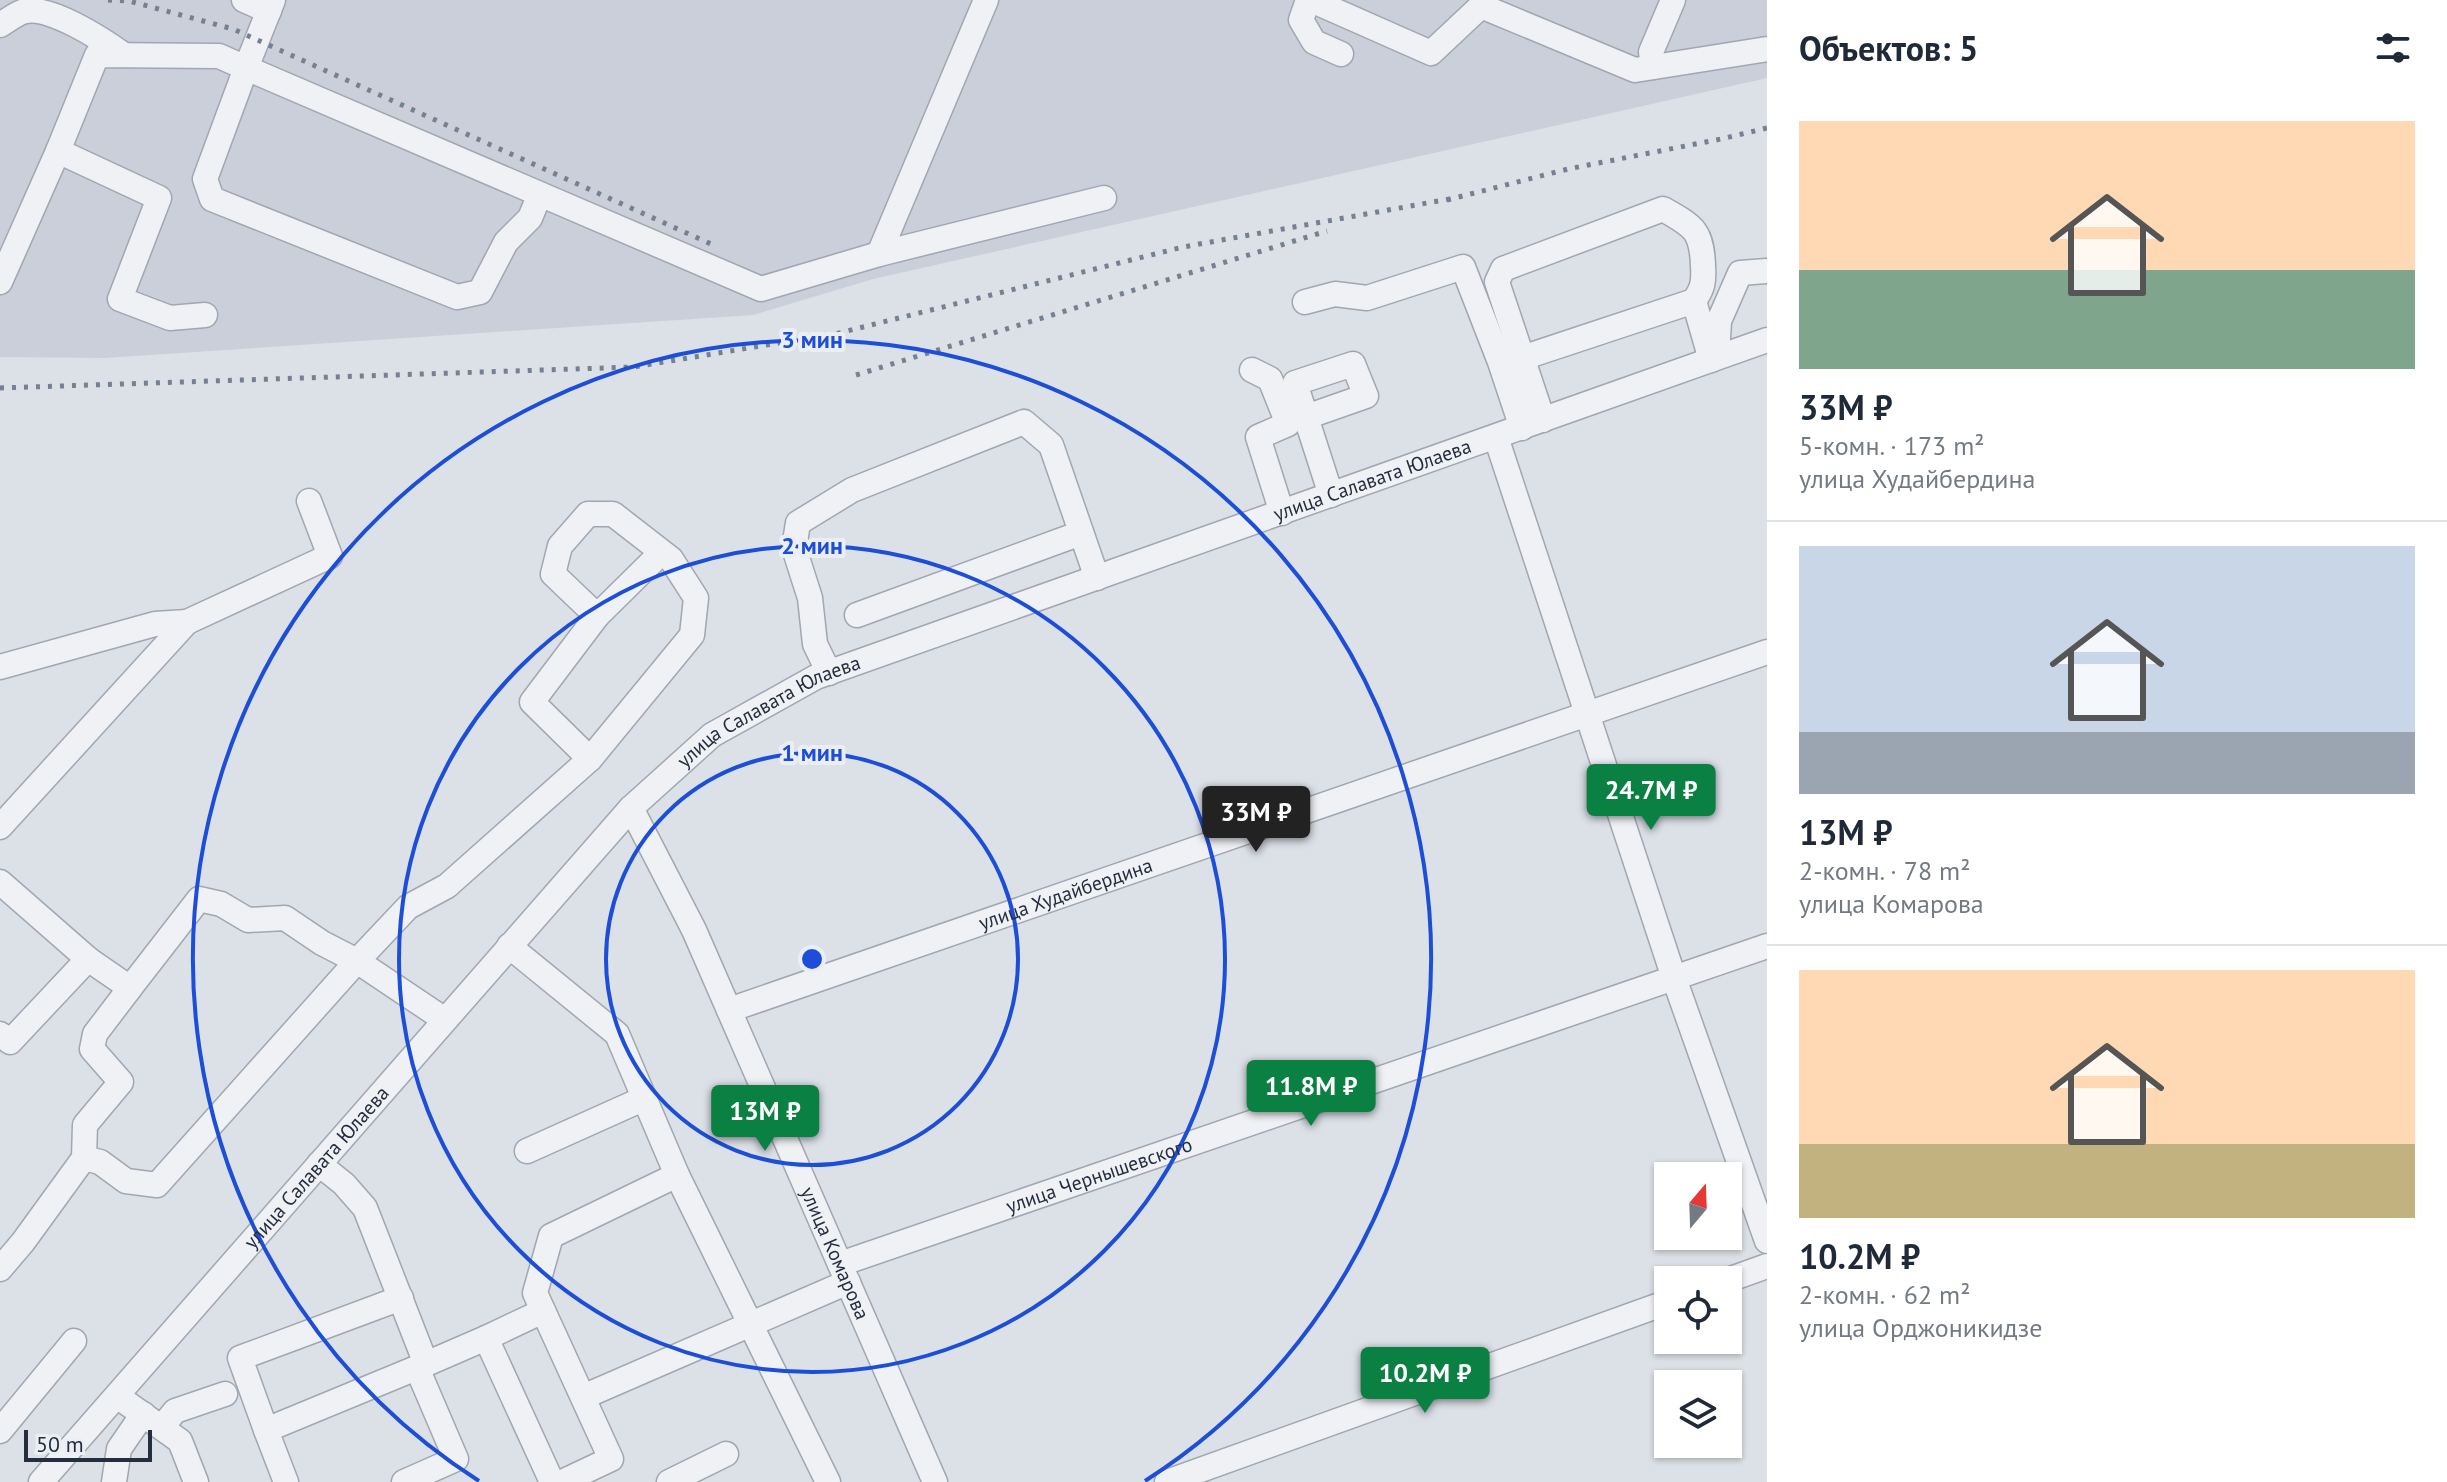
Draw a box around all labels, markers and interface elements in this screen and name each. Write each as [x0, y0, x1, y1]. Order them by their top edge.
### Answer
text: Объектов: 5 [1799, 26, 1978, 70]
icon: filters [2371, 26, 2415, 70]
icon: home [2035, 173, 2179, 317]
text: 3 мин [781, 324, 843, 355]
text: 33M ₽ [1799, 385, 1893, 429]
text: 5-комн. · 173 m² [1799, 429, 1985, 462]
street label: улица Салавата Юлаева [1270, 433, 1475, 527]
text: улица Худайбердина [1799, 462, 2035, 495]
text: 2 мин [781, 530, 843, 561]
icon: home [2035, 598, 2179, 742]
street label: улица Салавата Юлаева [671, 649, 864, 773]
text: 1 мин [781, 737, 843, 768]
pin: 24.7M ₽ [1577, 764, 1725, 832]
text: 24.7M ₽ [1605, 773, 1697, 806]
pin: 33M ₽ [1200, 786, 1312, 854]
text: 33M ₽ [1220, 795, 1292, 828]
text: 13M ₽ [1799, 810, 1893, 854]
street label: улица Худайбердина [975, 852, 1156, 936]
text: 2-комн. · 78 m² [1799, 854, 1970, 887]
text: улица Комарова [1799, 887, 1984, 920]
centre of rings [798, 945, 826, 973]
icon: home [2035, 1022, 2179, 1166]
pin: 11.8M ₽ [1237, 1060, 1385, 1128]
text: 11.8M ₽ [1265, 1069, 1357, 1102]
street label: улица Салавата Юлаева [238, 1081, 395, 1254]
pin: 13M ₽ [709, 1085, 821, 1153]
text: 13M ₽ [729, 1094, 801, 1127]
street label: улица Чернышевского [1003, 1131, 1196, 1219]
north arrow [1654, 1162, 1742, 1250]
map controls [1654, 1162, 1742, 1458]
street label: улица Комарова [795, 1183, 875, 1324]
text: 10.2M ₽ [1799, 1234, 1920, 1278]
button: locate [1654, 1266, 1742, 1354]
text: 2-комн. · 62 m² [1799, 1278, 1970, 1311]
text: улица Орджоникидзе [1799, 1311, 2042, 1344]
pin: 10.2M ₽ [1351, 1347, 1499, 1415]
text: 10.2M ₽ [1379, 1356, 1471, 1389]
button: layers [1654, 1370, 1742, 1458]
scale bar [24, 1426, 152, 1462]
text: 50 m [36, 1430, 84, 1458]

